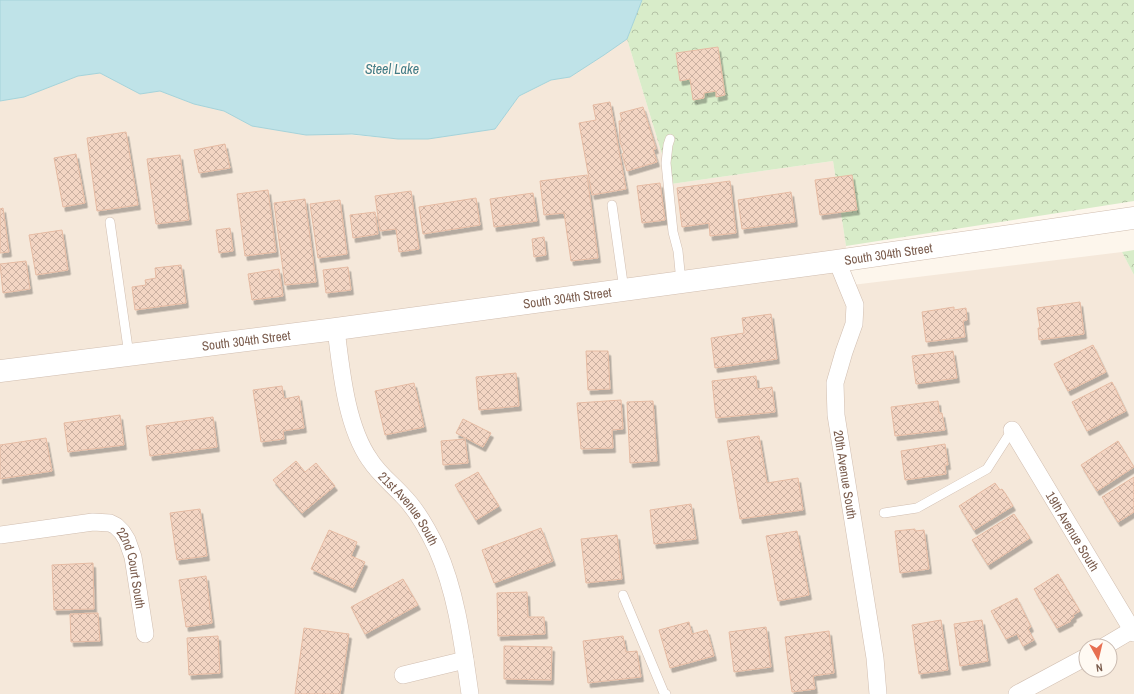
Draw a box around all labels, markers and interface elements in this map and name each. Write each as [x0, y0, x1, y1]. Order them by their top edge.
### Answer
water label: Steel Lake [365, 60, 419, 78]
street label: South 304th Street [843, 239, 934, 268]
street label: South 304th Street [522, 283, 613, 312]
street label: South 304th Street [201, 326, 291, 354]
street label: 20th Avenue South [830, 429, 861, 521]
street label: 21st Avenue South [375, 468, 442, 548]
street label: 19th Avenue South [1042, 488, 1103, 574]
street label: 22nd Court South [113, 523, 149, 610]
north arrow [1078, 638, 1118, 678]
text: N [1095, 661, 1104, 675]

